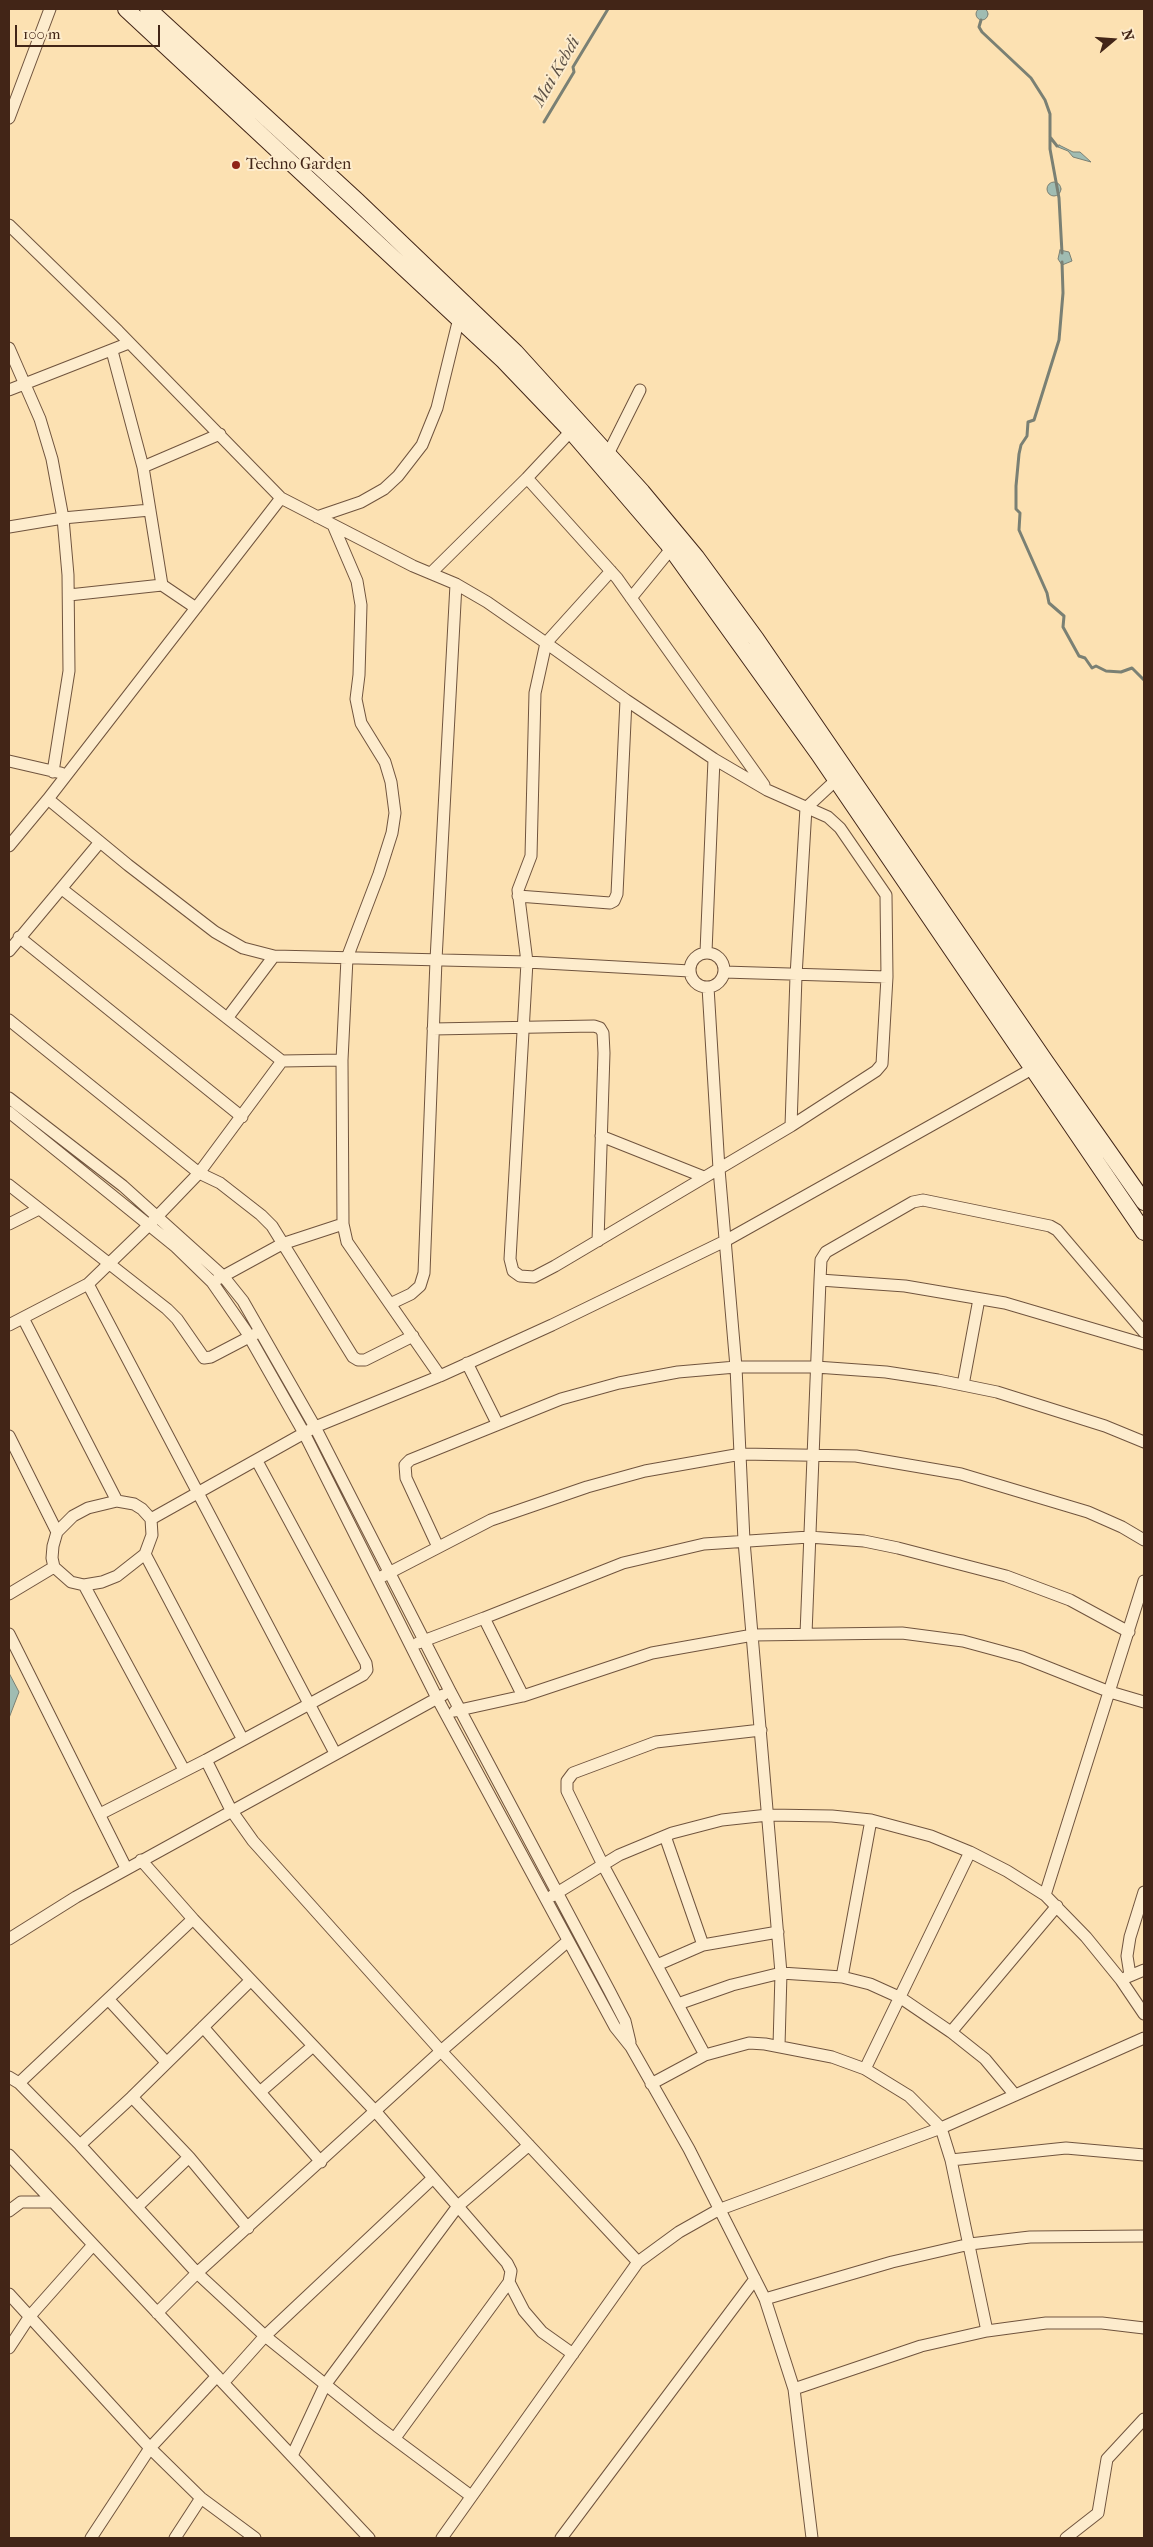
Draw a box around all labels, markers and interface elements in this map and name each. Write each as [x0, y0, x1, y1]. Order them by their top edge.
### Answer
scale bar [18, 15, 162, 47]
north arrow [1088, 15, 1138, 65]
text: 100 m [23, 25, 61, 43]
text: N [1118, 28, 1137, 43]
water label: Mai Kebdi [528, 33, 586, 111]
place label: Techno Garden [246, 155, 351, 175]
marker: Techno Garden [230, 159, 242, 171]

